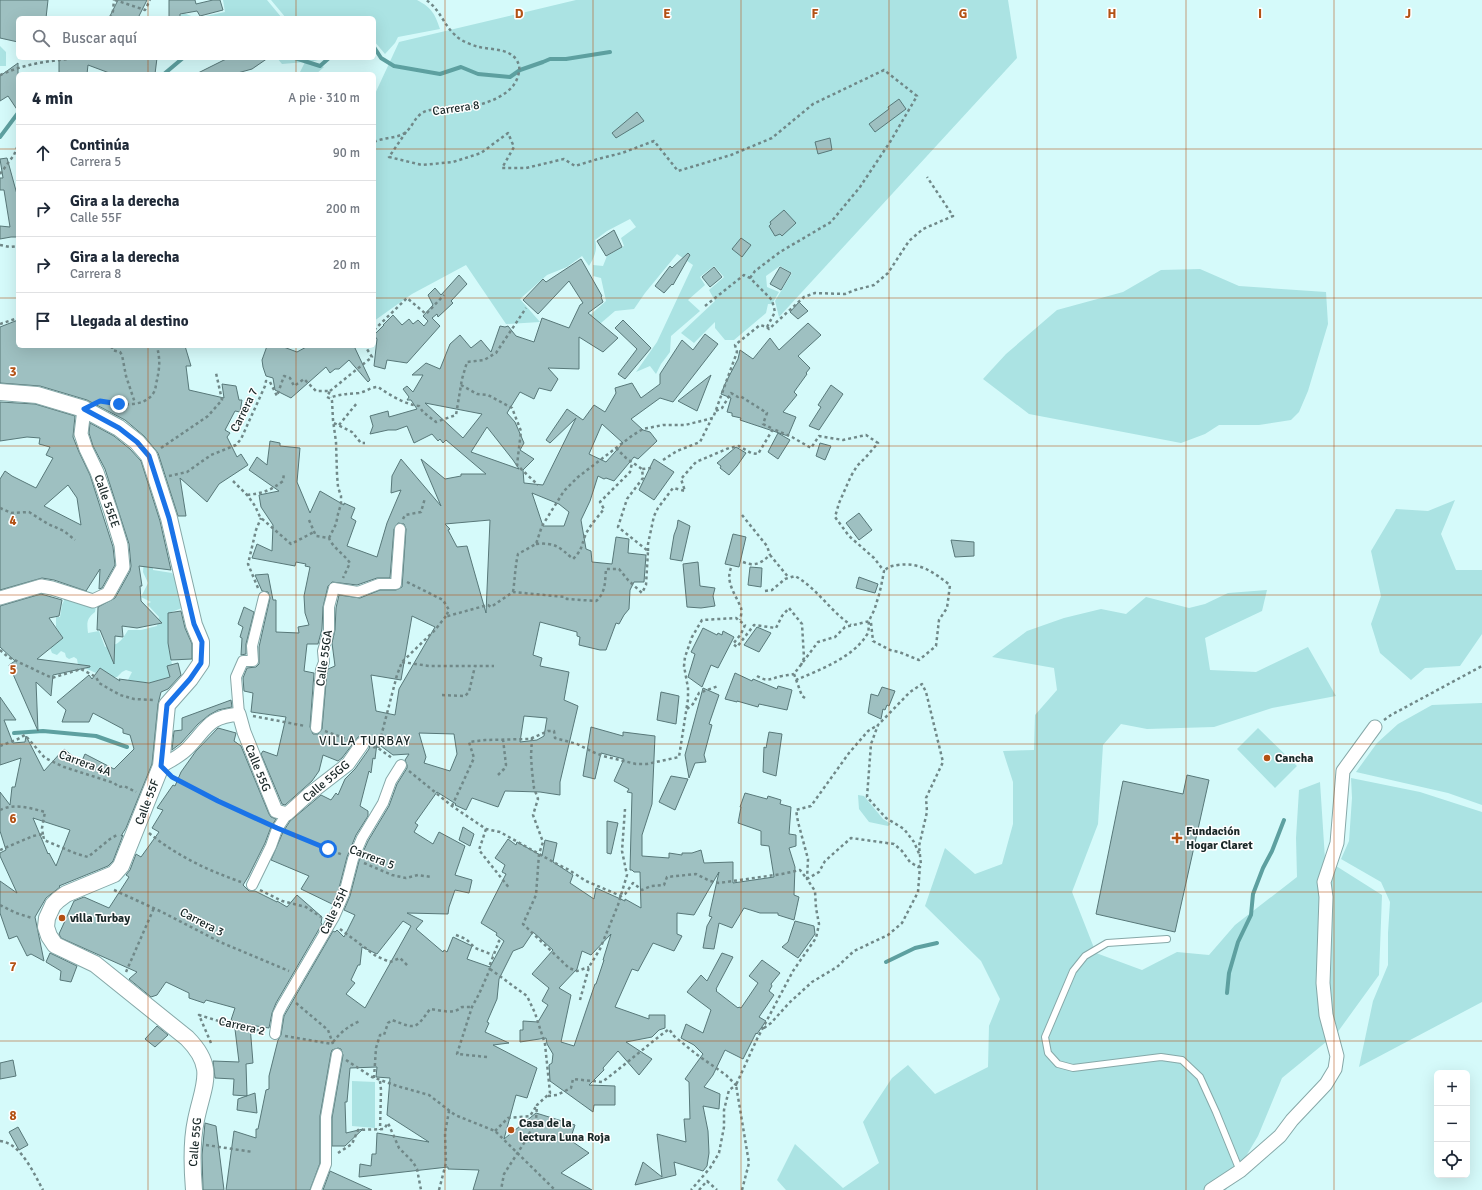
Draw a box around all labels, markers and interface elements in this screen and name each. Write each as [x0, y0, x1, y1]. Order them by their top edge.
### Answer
text: D [515, 6, 524, 22]
text: E [663, 6, 671, 22]
text: F [812, 6, 819, 22]
text: G [959, 6, 967, 22]
text: H [1108, 6, 1116, 22]
text: I [1258, 6, 1262, 22]
text: J [1405, 6, 1411, 22]
search box [16, 16, 376, 60]
icon: search [30, 27, 52, 49]
text: Buscar aquí [62, 29, 137, 47]
text: 4 min [32, 88, 73, 109]
text: A pie · 310 m [288, 90, 360, 106]
street label: Carrera 8 [432, 98, 481, 119]
text: Continúa [70, 136, 129, 154]
icon: ahead [32, 142, 54, 164]
text: 90 m [333, 145, 360, 161]
text: Carrera 5 [70, 154, 121, 170]
text: Gira a la derecha [70, 192, 180, 210]
icon: right [32, 198, 54, 220]
text: 200 m [326, 201, 360, 217]
text: Calle 55F [70, 210, 122, 226]
text: Gira a la derecha [70, 248, 180, 266]
icon: right [32, 254, 54, 276]
text: 20 m [333, 257, 360, 273]
text: Carrera 8 [70, 266, 121, 282]
icon: arrive [32, 310, 54, 332]
text: Llegada al destino [70, 312, 189, 330]
text: 3 [9, 364, 17, 380]
street label: Carrera 7 [227, 386, 262, 435]
route end [110, 395, 128, 413]
street label: Calle 55EE [90, 473, 123, 530]
text: 4 [9, 513, 17, 529]
street label: Calle 55GA [313, 628, 336, 687]
text: 5 [9, 662, 17, 678]
district label: VILLA TURBAY [319, 733, 411, 749]
street label: Calle 55G [241, 742, 274, 794]
street label: Carrera 4A [57, 747, 114, 780]
place label: Cancha [1275, 751, 1313, 766]
marker: Cancha [1262, 753, 1272, 763]
street label: Calle 55GG [300, 757, 353, 805]
street label: Calle 55F [132, 777, 163, 827]
text: 6 [9, 811, 17, 827]
place label: Fundación Hogar Claret [1186, 824, 1253, 853]
marker: Fundación Hogar Claret [1171, 832, 1183, 844]
route start [319, 840, 337, 858]
street label: Carrera 5 [347, 842, 397, 873]
street label: Calle 55H [317, 885, 352, 937]
street label: Carrera 3 [177, 905, 226, 940]
place label: villa Turbay [69, 911, 130, 926]
marker: villa Turbay [57, 913, 67, 923]
text: 7 [9, 959, 17, 975]
street label: Carrera 2 [217, 1014, 267, 1039]
map controls [1434, 1070, 1470, 1178]
button: + [1434, 1070, 1470, 1106]
button: − [1434, 1106, 1470, 1142]
text: 8 [9, 1108, 17, 1124]
place label: Casa de la lectura Luna Roja [519, 1116, 610, 1145]
street label: Calle 55G [186, 1117, 205, 1167]
marker: Casa de la lectura Luna Roja [506, 1125, 516, 1135]
button: locate [1434, 1142, 1470, 1178]

